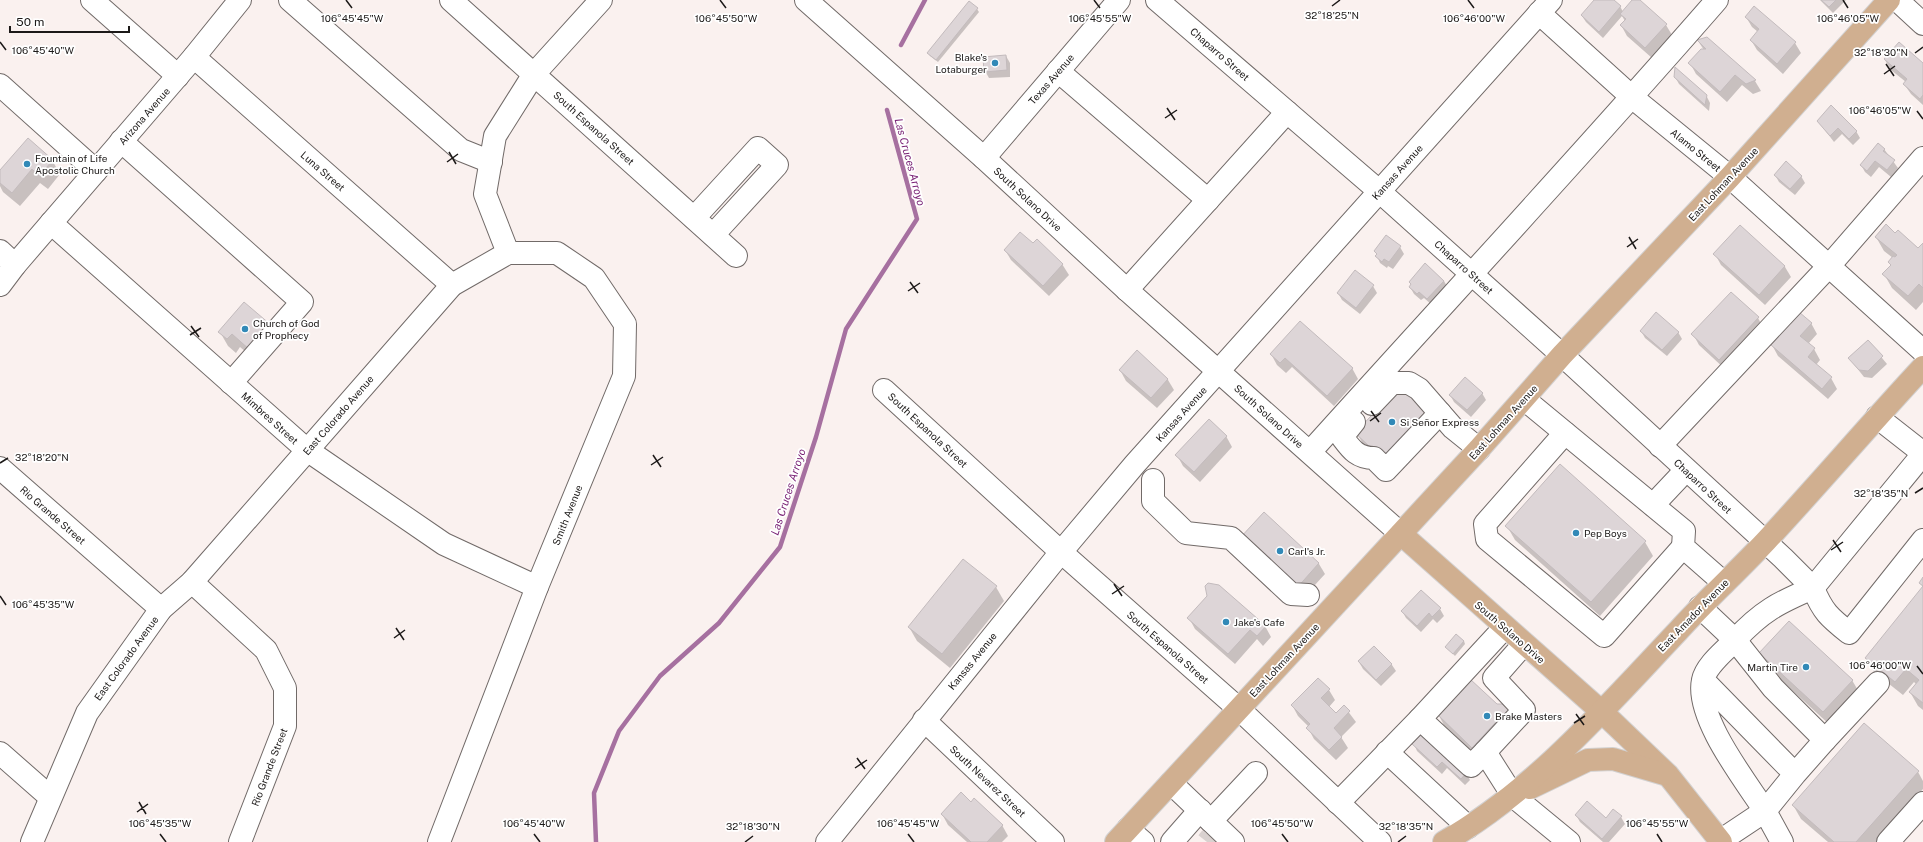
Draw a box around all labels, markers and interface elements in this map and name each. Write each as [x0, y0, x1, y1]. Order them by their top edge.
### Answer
scale bar [10, 8, 129, 34]
text: 32°18'25"N [1305, 9, 1359, 21]
text: 106°45'45"W [321, 12, 384, 24]
text: 106°45'50"W [695, 12, 758, 24]
text: 106°45'55"W [1069, 12, 1132, 24]
text: 106°46'00"W [1443, 12, 1505, 24]
text: 106°46'05"W [1817, 12, 1880, 24]
text: 50 m [16, 15, 44, 29]
street label: Chaparro Street [1188, 25, 1252, 83]
text: 106°45'40"W [12, 44, 75, 56]
text: 32°18'30"N [1854, 46, 1908, 58]
place label: Blake's Lotaburger [935, 51, 987, 75]
street label: Texas Avenue [1026, 51, 1077, 107]
marker: Blake's Lotaburger [990, 58, 1000, 68]
street label: Arizona Avenue [116, 85, 172, 147]
street label: South Espanola Street [551, 89, 637, 167]
text: 106°46'05"W [1849, 104, 1912, 116]
water label: Las Cruces Arroyo [893, 117, 927, 207]
street label: Alamo Street [1668, 126, 1724, 174]
street label: Kansas Avenue [1369, 142, 1425, 202]
street label: East Lohman Avenue [1686, 144, 1761, 223]
street label: Luna Street [298, 149, 348, 194]
place label: Fountain of Life Apostolic Church [35, 152, 115, 176]
marker: Fountain of Life Apostolic Church [22, 159, 32, 169]
street label: South Solano Drive [991, 164, 1065, 234]
street label: Chaparro Street [1432, 238, 1496, 296]
place label: Church of God of Prophecy [253, 317, 320, 341]
marker: Church of God of Prophecy [240, 324, 250, 334]
street label: East Colorado Avenue [300, 373, 376, 457]
street label: South Solano Drive [1232, 382, 1306, 450]
street label: East Lohman Avenue [1466, 382, 1540, 462]
street label: Kansas Avenue [1153, 384, 1209, 444]
street label: Mimbres Street [239, 389, 301, 447]
street label: South Espanola Street [886, 390, 970, 470]
place label: Si Señor Express [1400, 416, 1479, 428]
marker: Si Señor Express [1387, 417, 1397, 427]
water label: Las Cruces Arroyo [768, 447, 808, 537]
text: 32°18'20"N [15, 451, 69, 463]
street label: Chaparro Street [1672, 456, 1734, 516]
street label: Rio Grande Street [18, 483, 88, 547]
street label: Smith Avenue [549, 483, 585, 547]
text: 32°18'35"N [1854, 487, 1908, 499]
place label: Pep Boys [1584, 527, 1627, 539]
marker: Pep Boys [1571, 528, 1581, 538]
place label: Carl's Jr. [1288, 545, 1325, 557]
marker: Carl's Jr. [1275, 546, 1285, 556]
street label: East Amador Avenue [1655, 576, 1731, 654]
text: 106°45'35"W [12, 598, 75, 610]
street label: South Solano Drive [1473, 598, 1548, 666]
street label: South Espanola Street [1125, 608, 1211, 686]
street label: East Colorado Avenue [91, 613, 161, 703]
place label: Jake's Cafe [1234, 616, 1285, 628]
marker: Jake's Cafe [1221, 617, 1231, 627]
street label: East Lohman Avenue [1247, 620, 1322, 699]
street label: Kansas Avenue [945, 630, 999, 692]
text: 106°46'00"W [1849, 659, 1911, 671]
place label: Martin Tire [1747, 661, 1798, 673]
marker: Martin Tire [1801, 662, 1811, 672]
place label: Brake Masters [1495, 710, 1562, 722]
marker: Brake Masters [1482, 711, 1492, 721]
street label: Rio Grande Street [249, 726, 289, 808]
street label: South Nevarez Street [948, 743, 1029, 819]
text: 106°45'35"W [129, 817, 192, 829]
text: 106°45'40"W [503, 817, 566, 829]
text: 106°45'45"W [877, 817, 940, 829]
text: 106°45'50"W [1251, 817, 1314, 829]
text: 106°45'55"W [1626, 817, 1689, 829]
text: 32°18'30"N [726, 820, 780, 832]
text: 32°18'35"N [1379, 820, 1433, 832]

